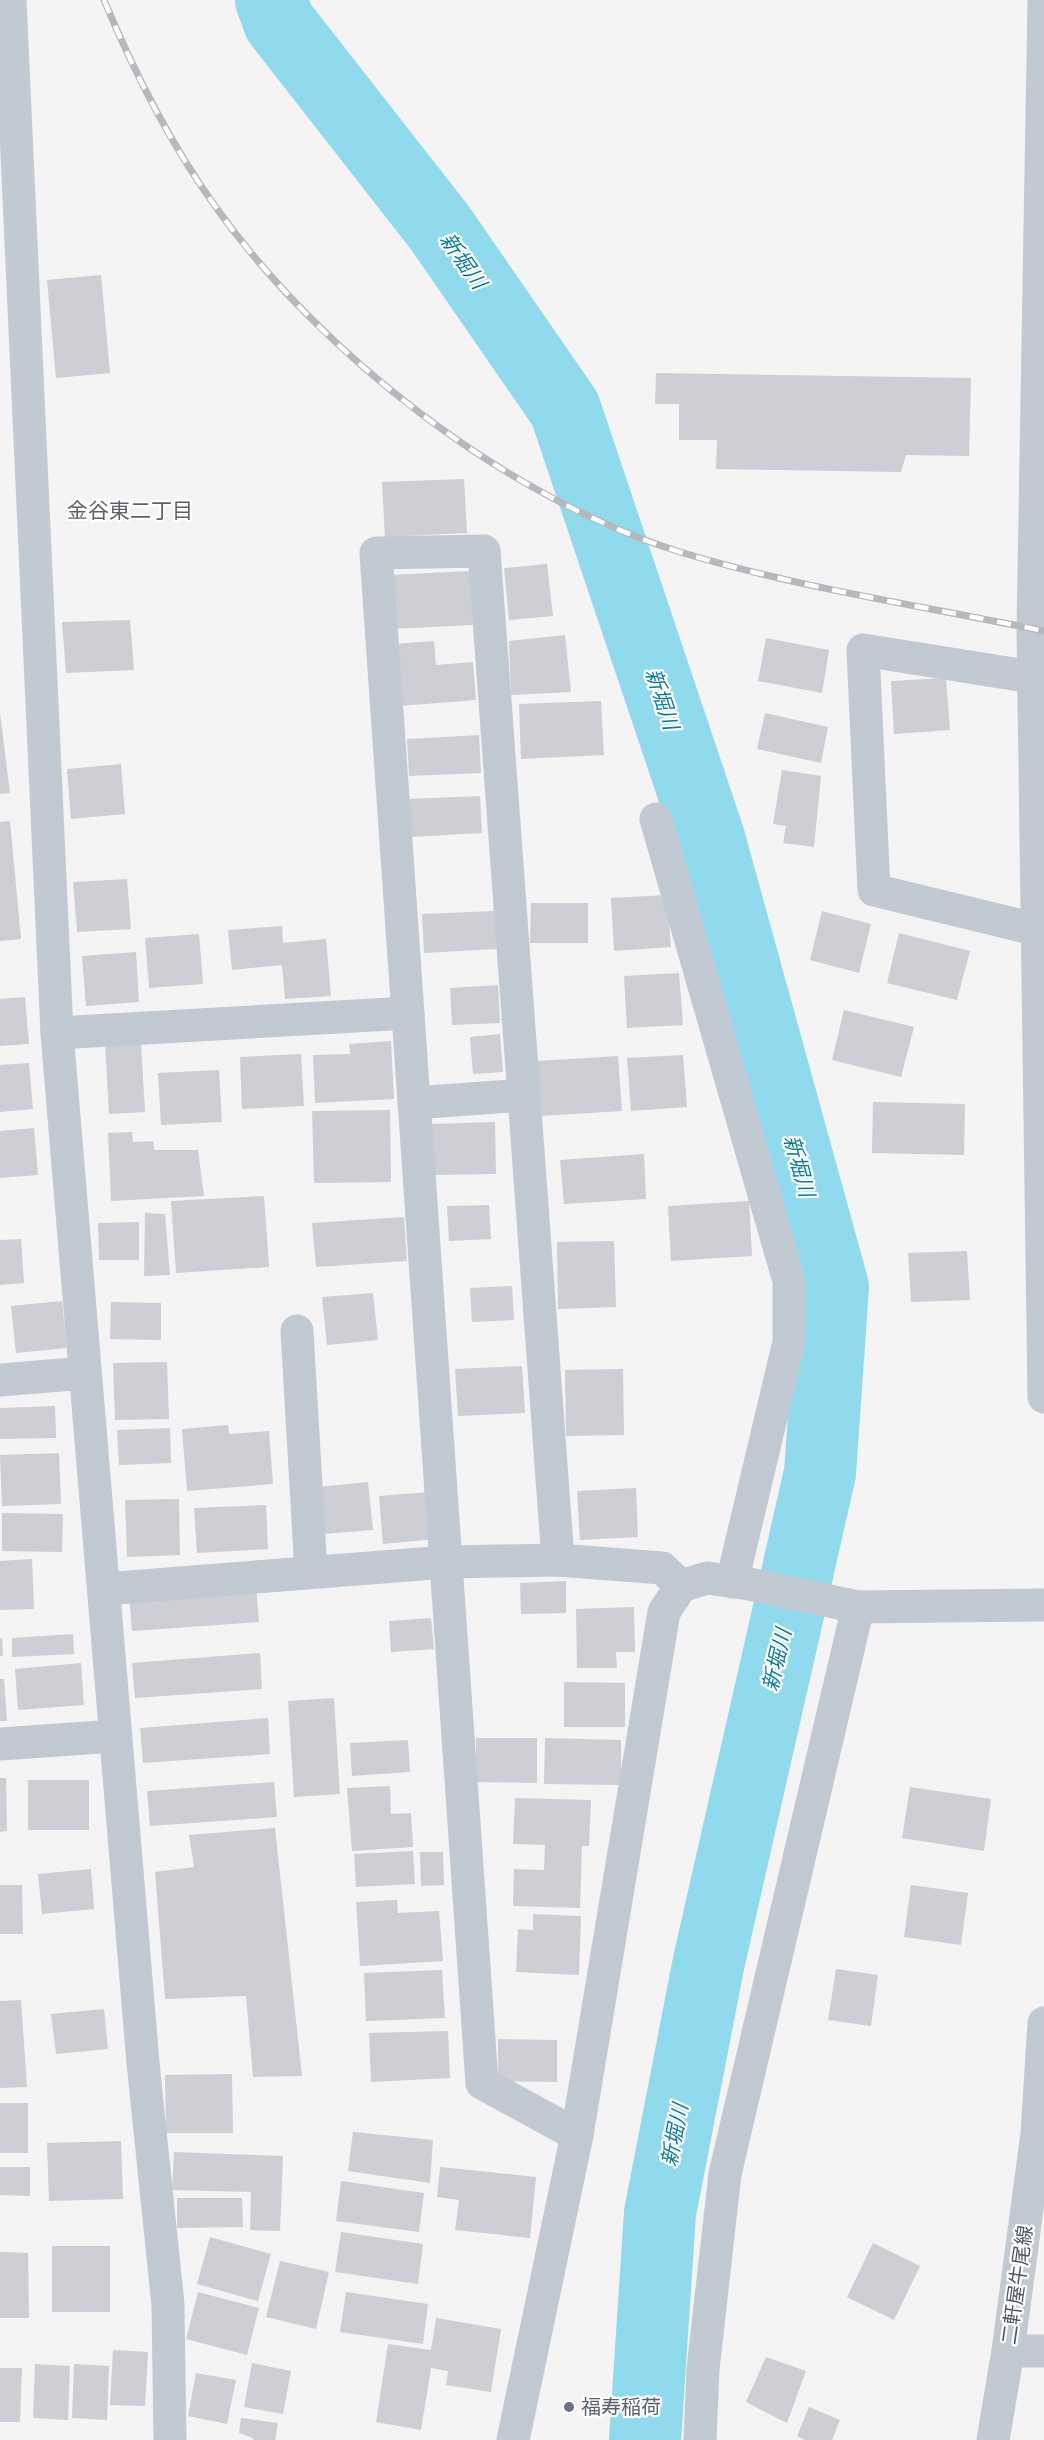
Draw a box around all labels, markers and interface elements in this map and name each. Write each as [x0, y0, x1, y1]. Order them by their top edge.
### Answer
water label: 新堀川 [433, 227, 495, 296]
district label: 金谷東二丁目 [67, 496, 193, 525]
water label: 新堀川 [639, 664, 687, 735]
water label: 新堀川 [777, 1132, 822, 1202]
water label: 新堀川 [755, 1624, 798, 1694]
water label: 新堀川 [654, 2099, 695, 2169]
street label: 二軒屋牛尾線 [995, 2224, 1038, 2346]
place label: 福寿稲荷 [581, 2393, 661, 2420]
marker: 福寿稲荷 [562, 2400, 576, 2414]

